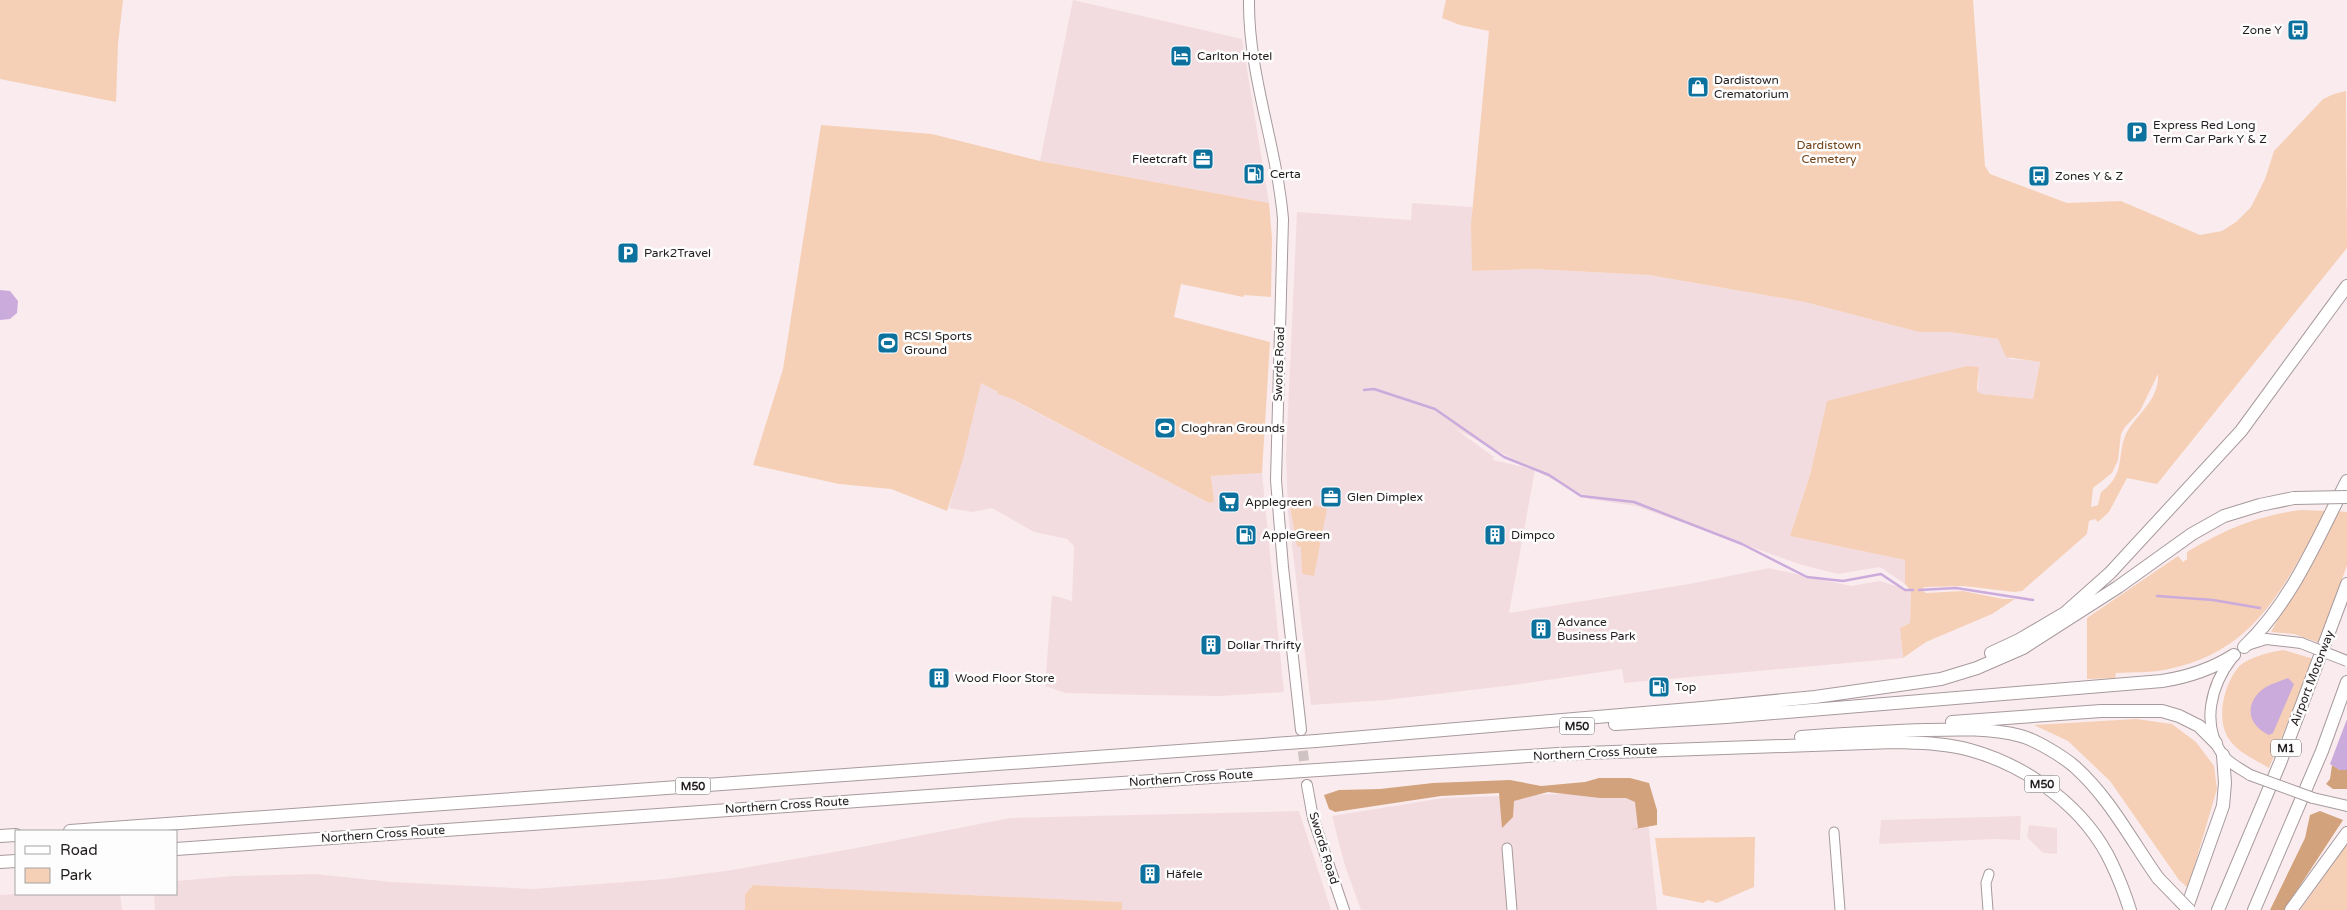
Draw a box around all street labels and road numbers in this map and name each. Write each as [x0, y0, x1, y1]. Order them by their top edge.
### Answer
street label: Swords Road [1271, 326, 1287, 402]
street label: Airport Motorway [2287, 628, 2337, 728]
road number: M50 [1560, 718, 1594, 734]
road number: M1 [2271, 740, 2301, 756]
street label: Northern Cross Route [1533, 743, 1658, 763]
street label: Northern Cross Route [1129, 767, 1254, 789]
road number: M50 [2024, 776, 2060, 792]
road number: M50 [676, 778, 710, 794]
street label: Northern Cross Route [725, 794, 850, 816]
street label: Swords Road [1306, 810, 1342, 886]
street label: Northern Cross Route [321, 823, 446, 845]

